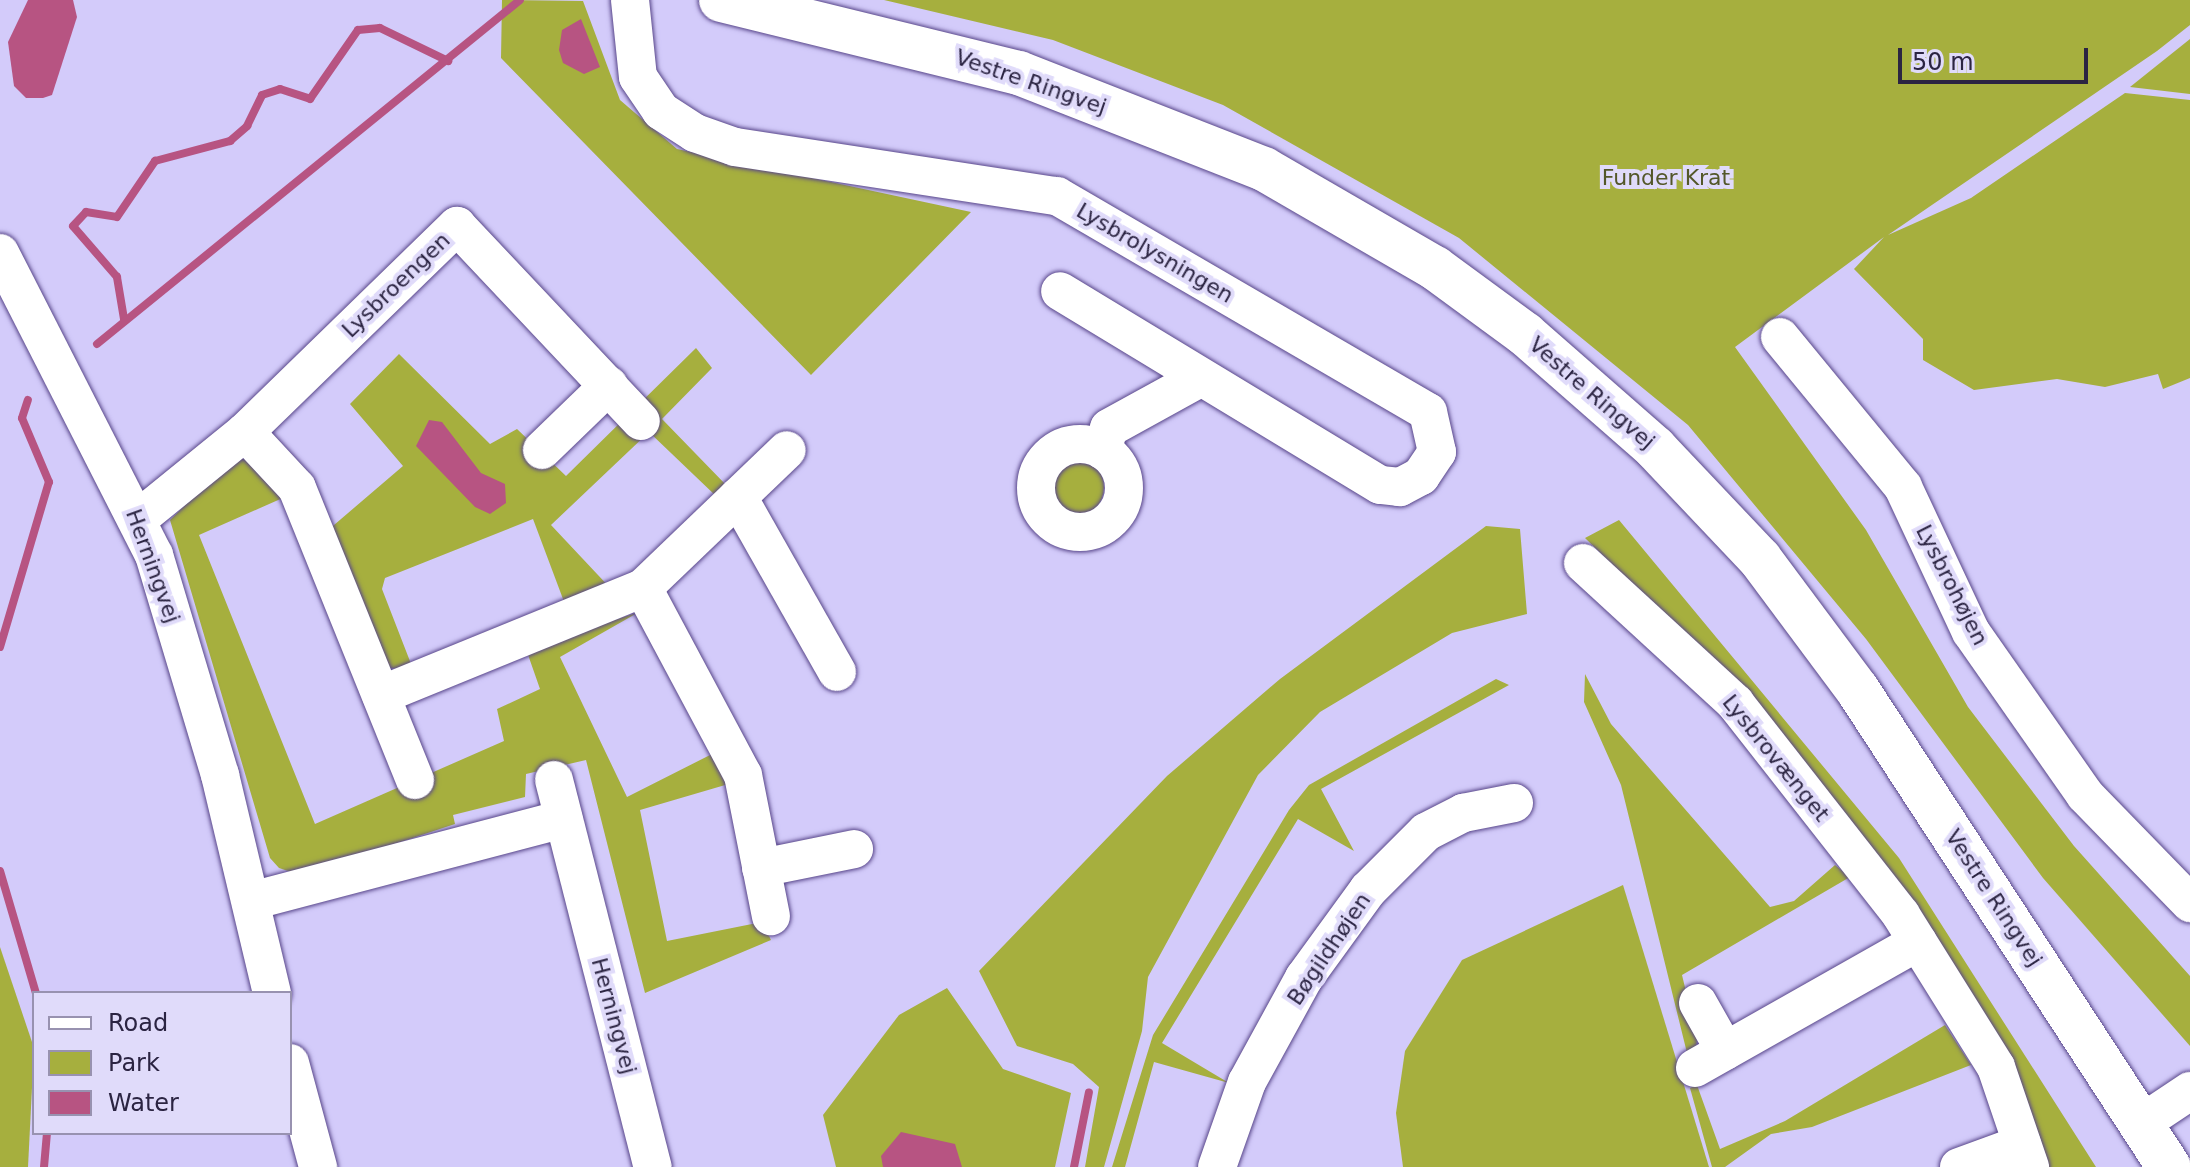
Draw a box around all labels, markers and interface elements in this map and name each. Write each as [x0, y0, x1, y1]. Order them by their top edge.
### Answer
scale bar [1902, 32, 2092, 82]
street label: Vestre Ringvej [952, 44, 1110, 120]
text: 50 m [1912, 48, 1974, 76]
park label: Funder Krat [1602, 165, 1730, 191]
street label: Lysbrolysningen [1072, 197, 1238, 309]
street label: Lysbroengen [337, 227, 455, 343]
street label: Vestre Ringvej [1524, 331, 1660, 455]
street label: Herningvej [120, 505, 186, 627]
street label: Lysbrohøjen [1910, 520, 1994, 650]
street label: Lysbrovænget [1717, 689, 1835, 827]
street label: Vestre Ringvej [1940, 825, 2048, 971]
street label: Bøgildhøjen [1282, 888, 1376, 1010]
street label: Herningvej [586, 955, 642, 1077]
legend [32, 991, 292, 1135]
text: Road [108, 1009, 168, 1037]
text: Park [108, 1049, 160, 1077]
text: Water [108, 1089, 179, 1117]

